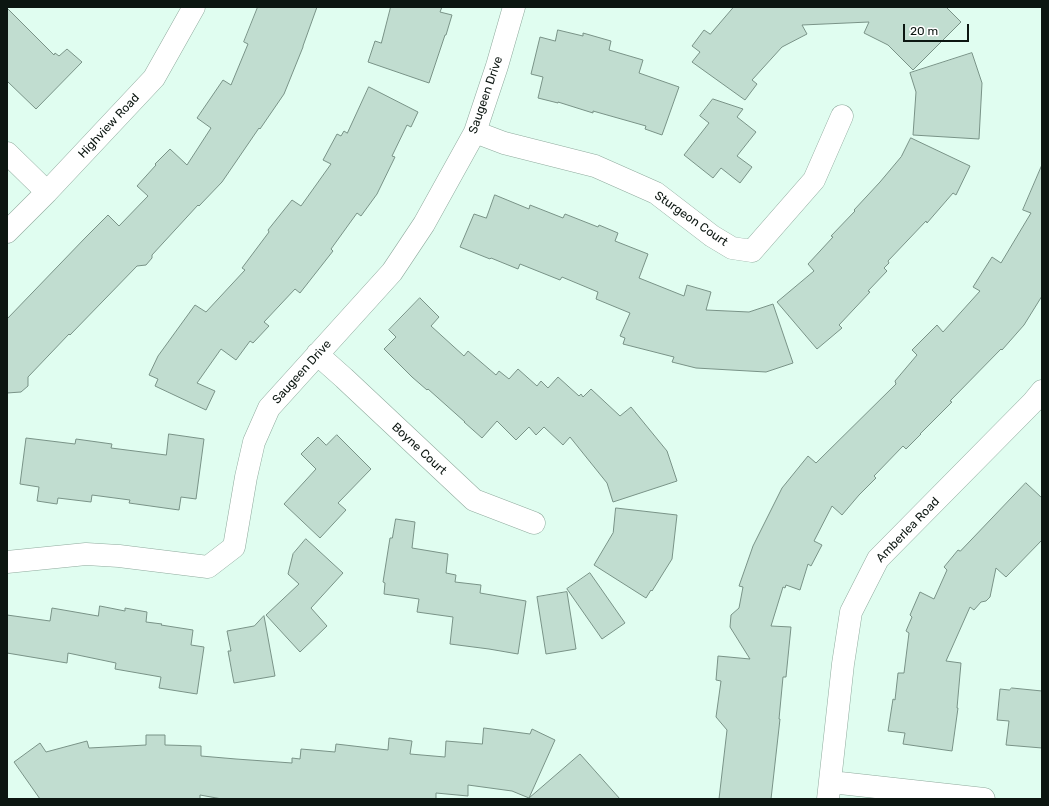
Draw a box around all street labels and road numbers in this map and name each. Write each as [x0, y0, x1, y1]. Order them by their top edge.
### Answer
street label: Saugeen Drive [466, 54, 506, 136]
street label: Highview Road [75, 91, 143, 161]
street label: Sturgeon Court [652, 188, 730, 250]
street label: Saugeen Drive [270, 337, 334, 407]
street label: Boyne Court [389, 420, 449, 478]
street label: Amberlea Road [873, 495, 943, 565]

